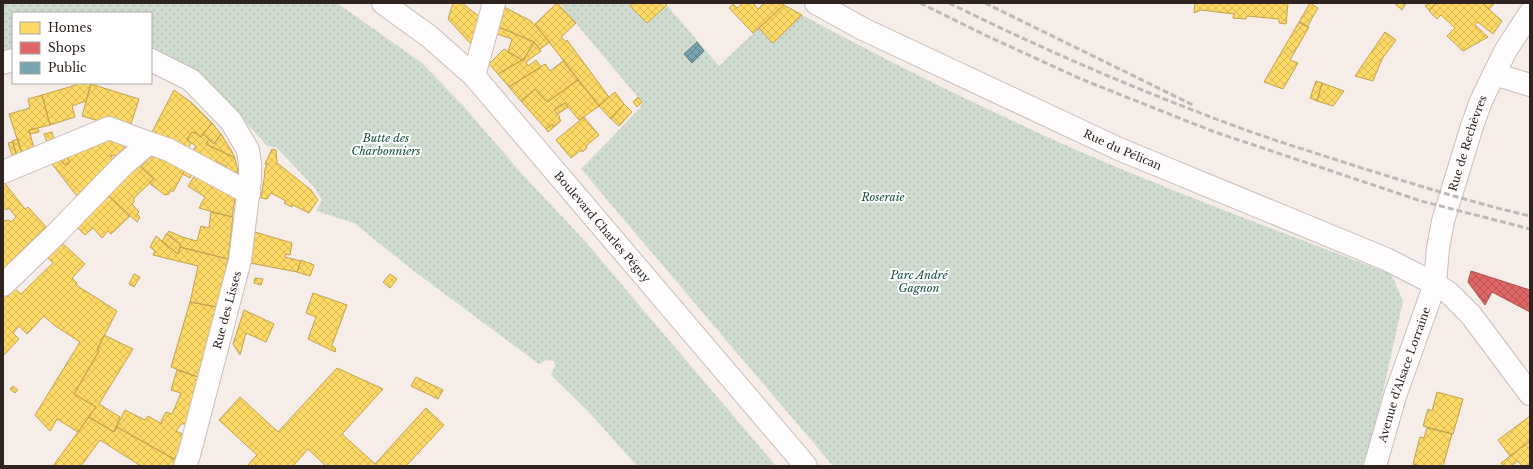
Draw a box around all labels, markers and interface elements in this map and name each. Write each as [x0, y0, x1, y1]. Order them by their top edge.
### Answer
legend [12, 12, 152, 84]
text: Homes [48, 20, 92, 35]
text: Shops [48, 40, 85, 55]
text: Public [48, 60, 87, 75]
street label: Rue de Rechèvres [1446, 93, 1490, 193]
street label: Rue du Pélican [1081, 126, 1164, 173]
park label: Butte des Charbonniers [351, 131, 421, 158]
street label: Boulevard Charles Péguy [551, 168, 654, 285]
park label: Roseraie [860, 190, 905, 204]
park label: Parc André Gagnon [890, 268, 948, 295]
street label: Rue des Lisses [210, 269, 244, 351]
street label: Avenue d'Alsace Lorraine [1375, 305, 1433, 445]

